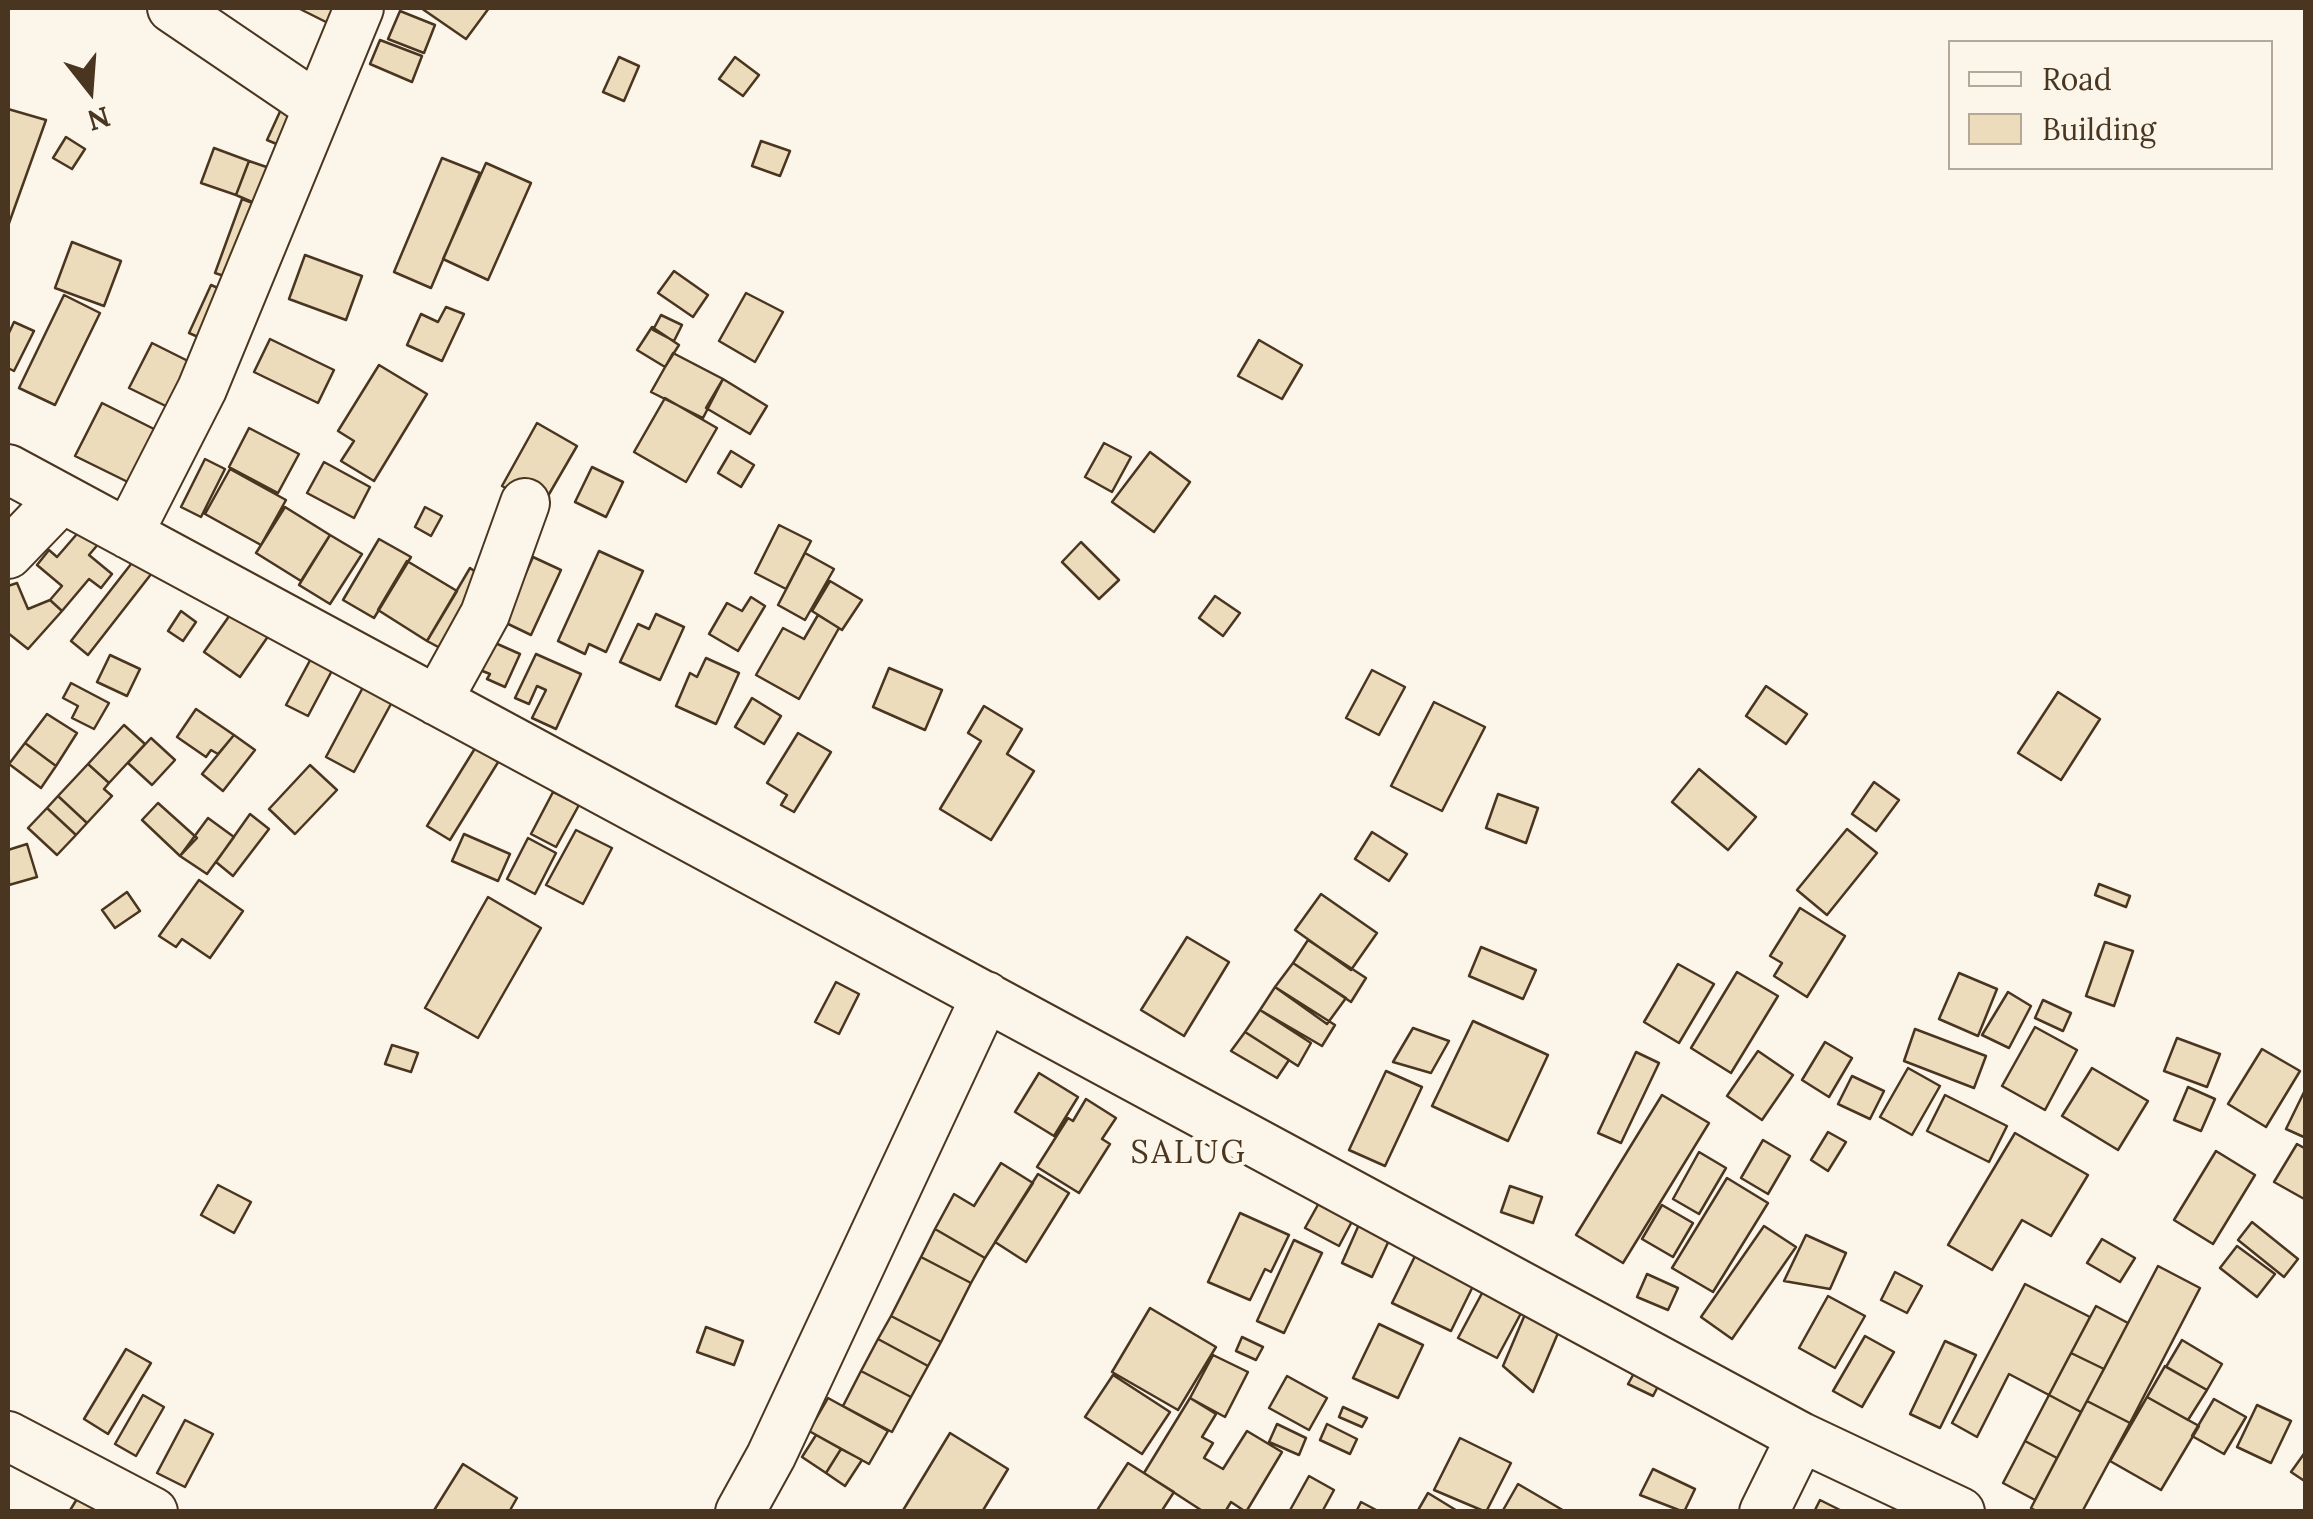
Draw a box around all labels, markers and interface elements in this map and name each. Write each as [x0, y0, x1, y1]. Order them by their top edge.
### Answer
north arrow [40, 40, 140, 140]
legend [1948, 40, 2273, 170]
text: Road [2042, 60, 2112, 98]
text: N [83, 98, 114, 139]
text: Building [2042, 110, 2156, 148]
district label: SALUG [1131, 1135, 1247, 1173]

